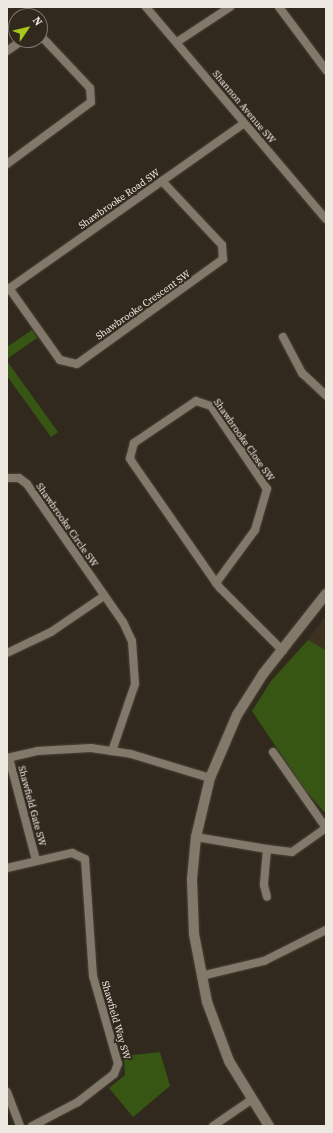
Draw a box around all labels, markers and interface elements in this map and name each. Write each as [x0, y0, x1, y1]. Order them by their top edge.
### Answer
north arrow [8, 8, 48, 48]
text: N [29, 14, 46, 29]
street label: Shannon Avenue SW [210, 68, 278, 146]
street label: Shawbrooke Road SW [76, 166, 162, 232]
street label: Shawbrooke Crescent SW [93, 268, 193, 342]
street label: Shawbrooke Close SW [211, 396, 277, 484]
street label: Shawbrooke Circle SW [33, 481, 101, 569]
street label: Shawfield Gate SW [16, 765, 48, 847]
street label: Shawfield Way SW [99, 979, 133, 1061]

